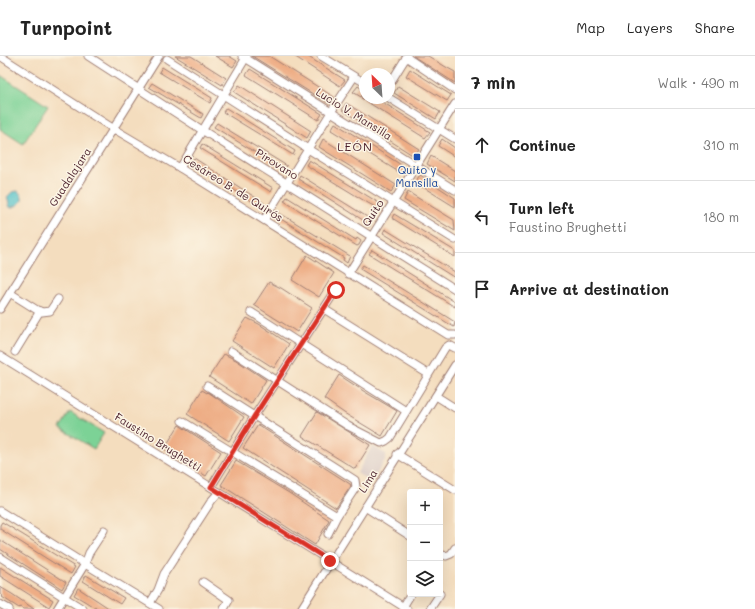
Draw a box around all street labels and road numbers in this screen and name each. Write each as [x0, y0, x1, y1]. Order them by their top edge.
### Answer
street label: Lucio V. Mansilla [313, 84, 395, 143]
street label: Guadalajara [45, 144, 94, 209]
street label: Pirovano [253, 145, 302, 183]
street label: Cesáreo B. de Quirós [180, 151, 286, 225]
street label: Quito [358, 196, 387, 229]
street label: Faustino Brughetti [112, 409, 204, 474]
street label: Lima [355, 466, 381, 495]

